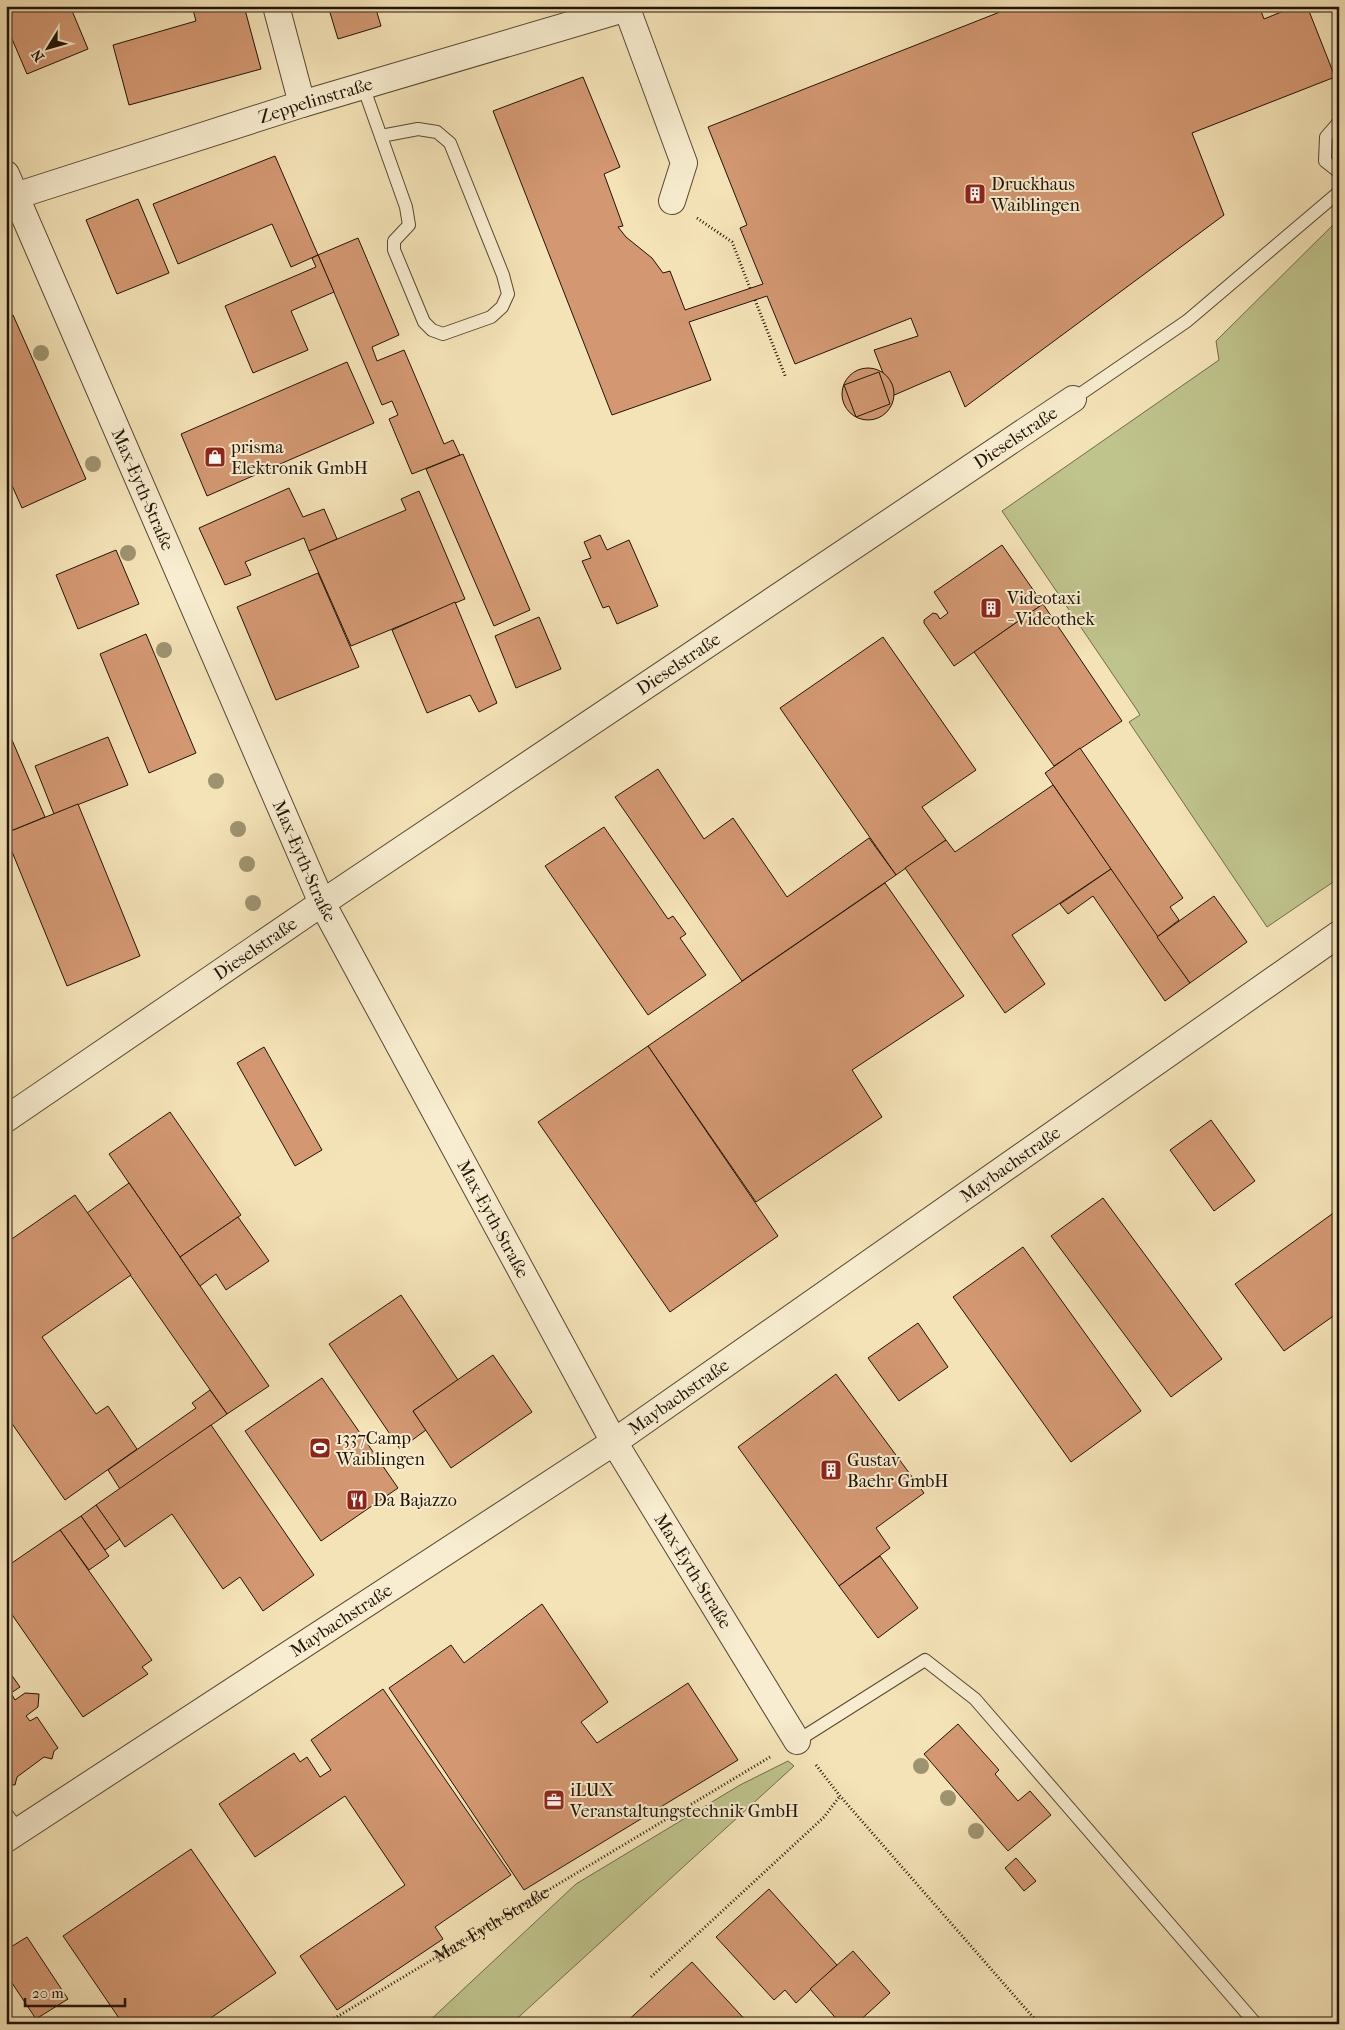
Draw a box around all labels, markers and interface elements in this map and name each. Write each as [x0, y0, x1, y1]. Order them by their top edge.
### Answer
north arrow [22, 22, 72, 72]
text: N [28, 46, 48, 65]
street label: Zeppelinstraße [256, 74, 375, 128]
place label: Druckhaus Waiblingen [990, 174, 1080, 216]
building icon: Druckhaus Waiblingen [963, 182, 987, 206]
street label: Dieselstraße [970, 402, 1062, 474]
street label: Max-Eyth-Straße [107, 426, 178, 554]
place label: prisma Elektronik GmbH [230, 437, 368, 479]
shop icon: prisma Elektronik GmbH [203, 445, 227, 469]
place label: Videotaxi - Videothek [1006, 588, 1095, 630]
building icon: Videotaxi - Videothek [979, 596, 1003, 620]
street label: Dieselstraße [633, 629, 725, 700]
street label: Max-Eyth-Straße [268, 797, 340, 926]
street label: Dieselstraße [210, 913, 301, 985]
street label: Maybachstraße [956, 1122, 1065, 1207]
street label: Max-Eyth-Straße [452, 1157, 533, 1282]
street label: Maybachstraße [625, 1355, 733, 1440]
place label: 1337Camp Waiblingen [335, 1428, 425, 1470]
sports icon: 1337Camp Waiblingen [308, 1436, 332, 1460]
place label: Gustav Baehr GmbH [847, 1450, 949, 1492]
building icon: Gustav Baehr GmbH [819, 1458, 843, 1482]
restaurant icon: Da Bajazzo [345, 1488, 369, 1512]
place label: Da Bajazzo [373, 1490, 457, 1511]
street label: Max-Eyth-Straße [650, 1510, 736, 1633]
street label: Maybachstraße [286, 1580, 396, 1662]
place label: iLUX Veranstaltungstechnik GmbH [569, 1780, 799, 1822]
office icon: iLUX Veranstaltungstechnik GmbH [542, 1788, 566, 1812]
street label: Max-Eyth-Straße [430, 1882, 553, 1967]
scale bar [25, 1975, 125, 2007]
text: 20 m [32, 1984, 64, 2002]

